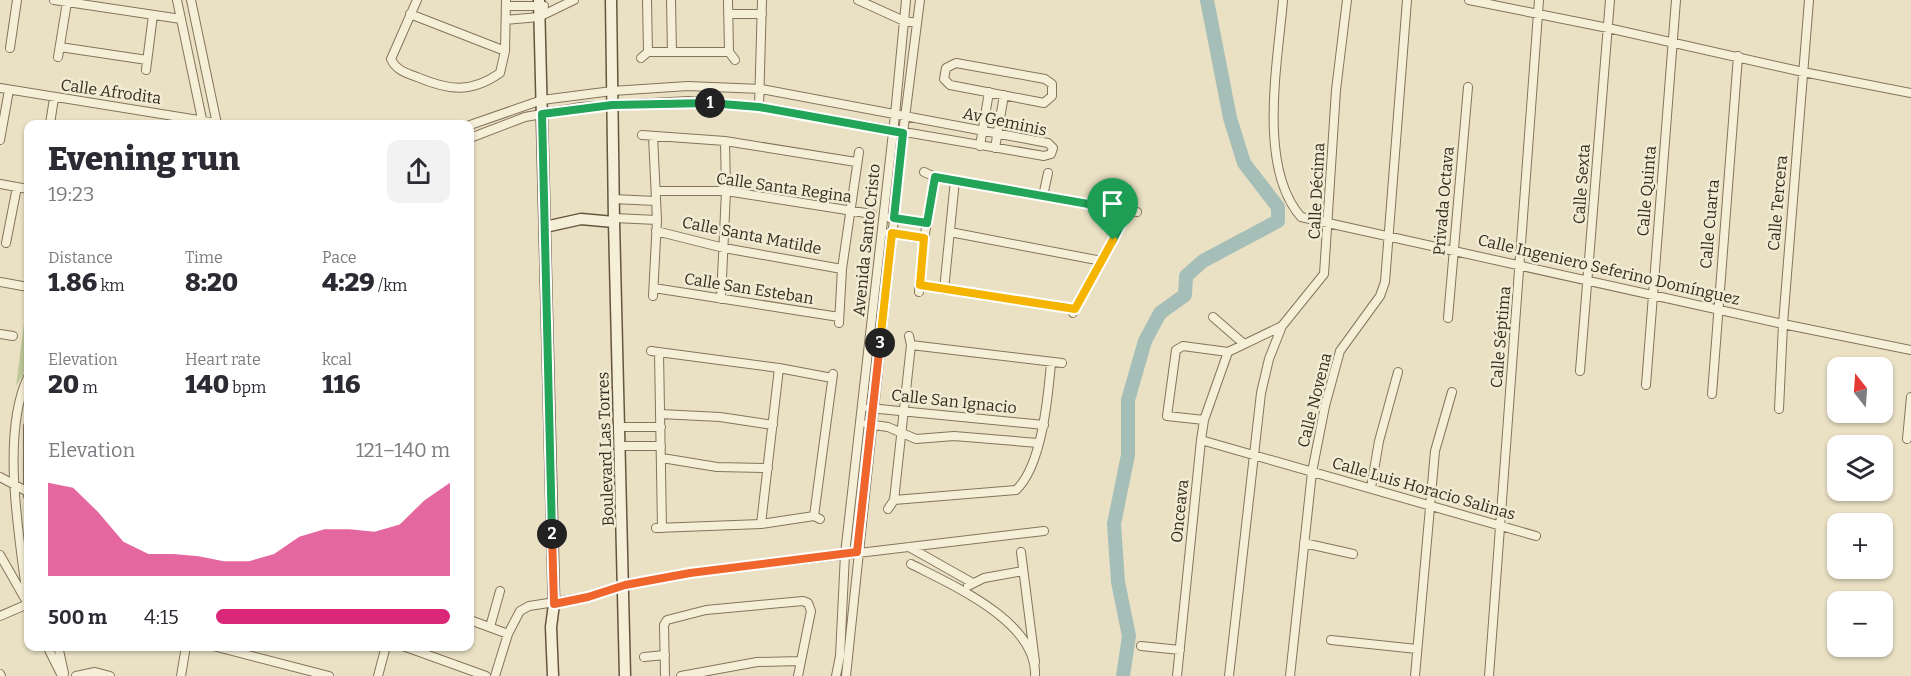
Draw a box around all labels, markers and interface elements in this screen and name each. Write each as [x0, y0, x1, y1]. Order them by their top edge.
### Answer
street label: Calle Afrodita [59, 75, 163, 108]
pin: 1 [695, 88, 725, 118]
text: 1 [707, 93, 713, 112]
street label: Av Geminis [961, 103, 1049, 140]
text: Evening run [48, 139, 240, 179]
button: share [387, 140, 450, 203]
street label: Calle Décima [1304, 142, 1329, 240]
street label: Calle Sexta [1569, 143, 1594, 225]
street label: Privada Octava [1429, 145, 1458, 256]
street label: Calle Quinta [1633, 145, 1660, 237]
street label: Calle Tercera [1764, 154, 1791, 252]
street label: Avenida Santo Cristo [849, 163, 884, 317]
street label: Calle Santa Regina [715, 169, 853, 206]
pin [1087, 178, 1138, 240]
street label: Calle Cuarta [1696, 178, 1723, 270]
text: 19:23 [48, 182, 94, 206]
icon: arrive [1096, 187, 1129, 220]
street label: Calle Santa Matilde [681, 213, 823, 258]
street label: Calle Ingeniero Seferino Domínguez [1476, 230, 1742, 309]
text: Distance [48, 248, 113, 267]
text: Time [185, 248, 223, 267]
text: Pace [322, 248, 357, 267]
text: 1.86 [48, 267, 97, 298]
text: 8:20 [185, 267, 238, 298]
text: 4:29 [322, 267, 375, 298]
street label: Calle San Esteban [683, 269, 815, 308]
text: km [97, 276, 124, 295]
text: /km [375, 276, 407, 295]
street label: Calle Séptima [1487, 285, 1514, 389]
pin: 3 [865, 328, 895, 358]
text: 3 [875, 333, 885, 352]
text: Elevation [48, 350, 118, 369]
text: Heart rate [185, 350, 261, 369]
text: kcal [322, 350, 352, 369]
street label: Calle Novena [1294, 351, 1335, 449]
north arrow [1827, 357, 1893, 423]
map controls [1827, 357, 1893, 657]
text: 20 [48, 369, 79, 400]
text: 140 [185, 369, 229, 400]
text: 116 [322, 369, 361, 400]
street label: Boulevard Las Torres [593, 371, 618, 527]
text: m [79, 378, 98, 397]
text: bpm [229, 378, 266, 397]
street label: Calle San Ignacio [890, 385, 1018, 418]
button: layers [1827, 435, 1893, 501]
text: Elevation [48, 438, 135, 462]
text: 121–140 m [356, 438, 450, 462]
street label: Calle Luis Horacio Salinas [1330, 453, 1518, 524]
street label: Onceava [1167, 478, 1192, 544]
button: + [1827, 513, 1893, 579]
pin: 2 [537, 519, 567, 549]
text: 2 [547, 524, 557, 543]
button: − [1827, 591, 1893, 657]
text: 500 m [48, 605, 107, 629]
text: 4:15 [144, 605, 179, 629]

